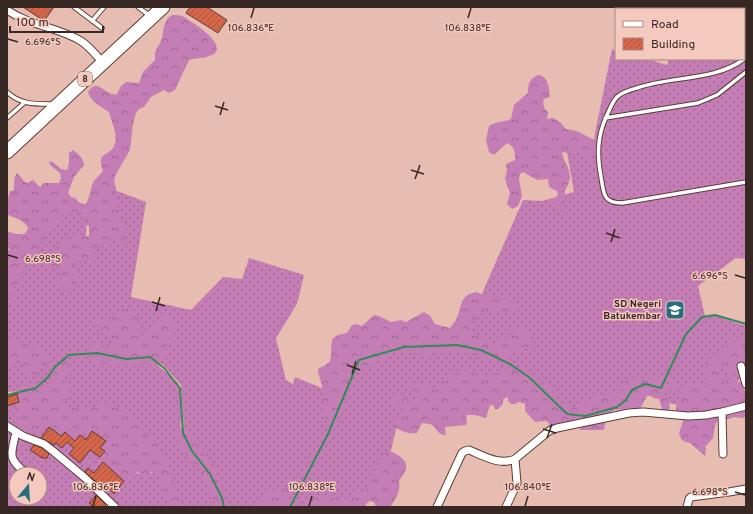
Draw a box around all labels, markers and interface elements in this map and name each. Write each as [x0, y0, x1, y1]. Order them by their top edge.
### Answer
scale bar [10, 8, 103, 34]
legend [615, 8, 745, 60]
text: 100 m [16, 15, 49, 31]
text: Road [651, 17, 679, 33]
text: 106.836°E [228, 22, 274, 35]
text: 106.838°E [445, 22, 491, 35]
text: 6.696°S [25, 36, 61, 49]
text: Building [651, 37, 695, 53]
road number: 8 [78, 72, 92, 86]
text: 6.698°S [25, 253, 61, 266]
text: 6.696°S [692, 270, 728, 283]
place label: SD Negeri Batukembar [603, 298, 662, 323]
school or university icon: SD Negeri Batukembar [664, 299, 686, 321]
north arrow [8, 466, 48, 506]
text: N [25, 470, 37, 485]
text: 106.836°E [73, 481, 119, 494]
text: 106.838°E [289, 481, 335, 494]
text: 106.840°E [504, 481, 552, 494]
text: 6.698°S [692, 486, 728, 499]

